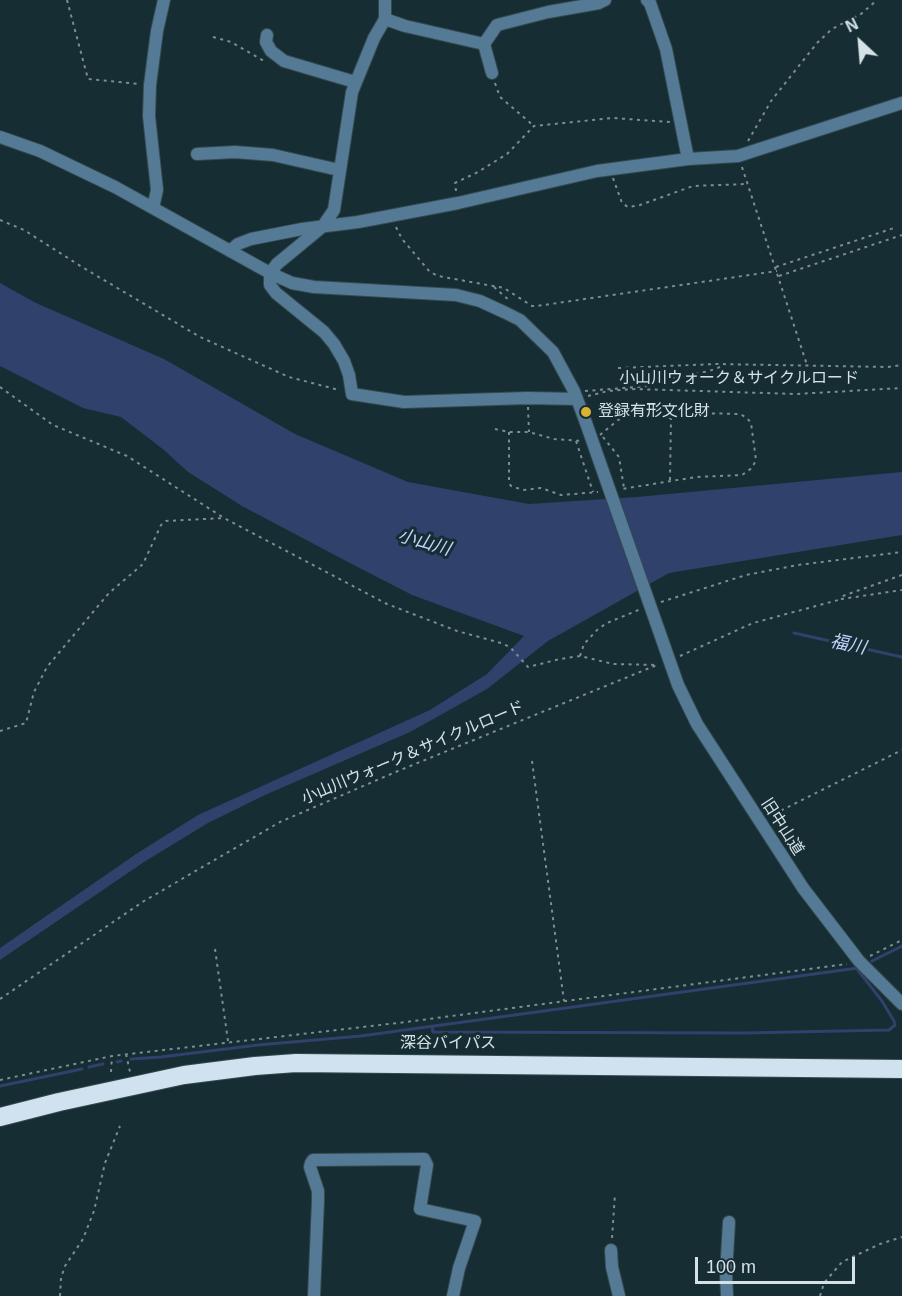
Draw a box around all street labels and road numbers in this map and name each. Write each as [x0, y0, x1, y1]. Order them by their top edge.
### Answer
street label: 小山川ウォーク＆サイクルロード [619, 369, 859, 389]
street label: 小山川ウォーク＆サイクルロード [299, 697, 527, 809]
street label: 旧中山道 [757, 795, 807, 859]
street label: 深谷バイパス [400, 1034, 496, 1054]

